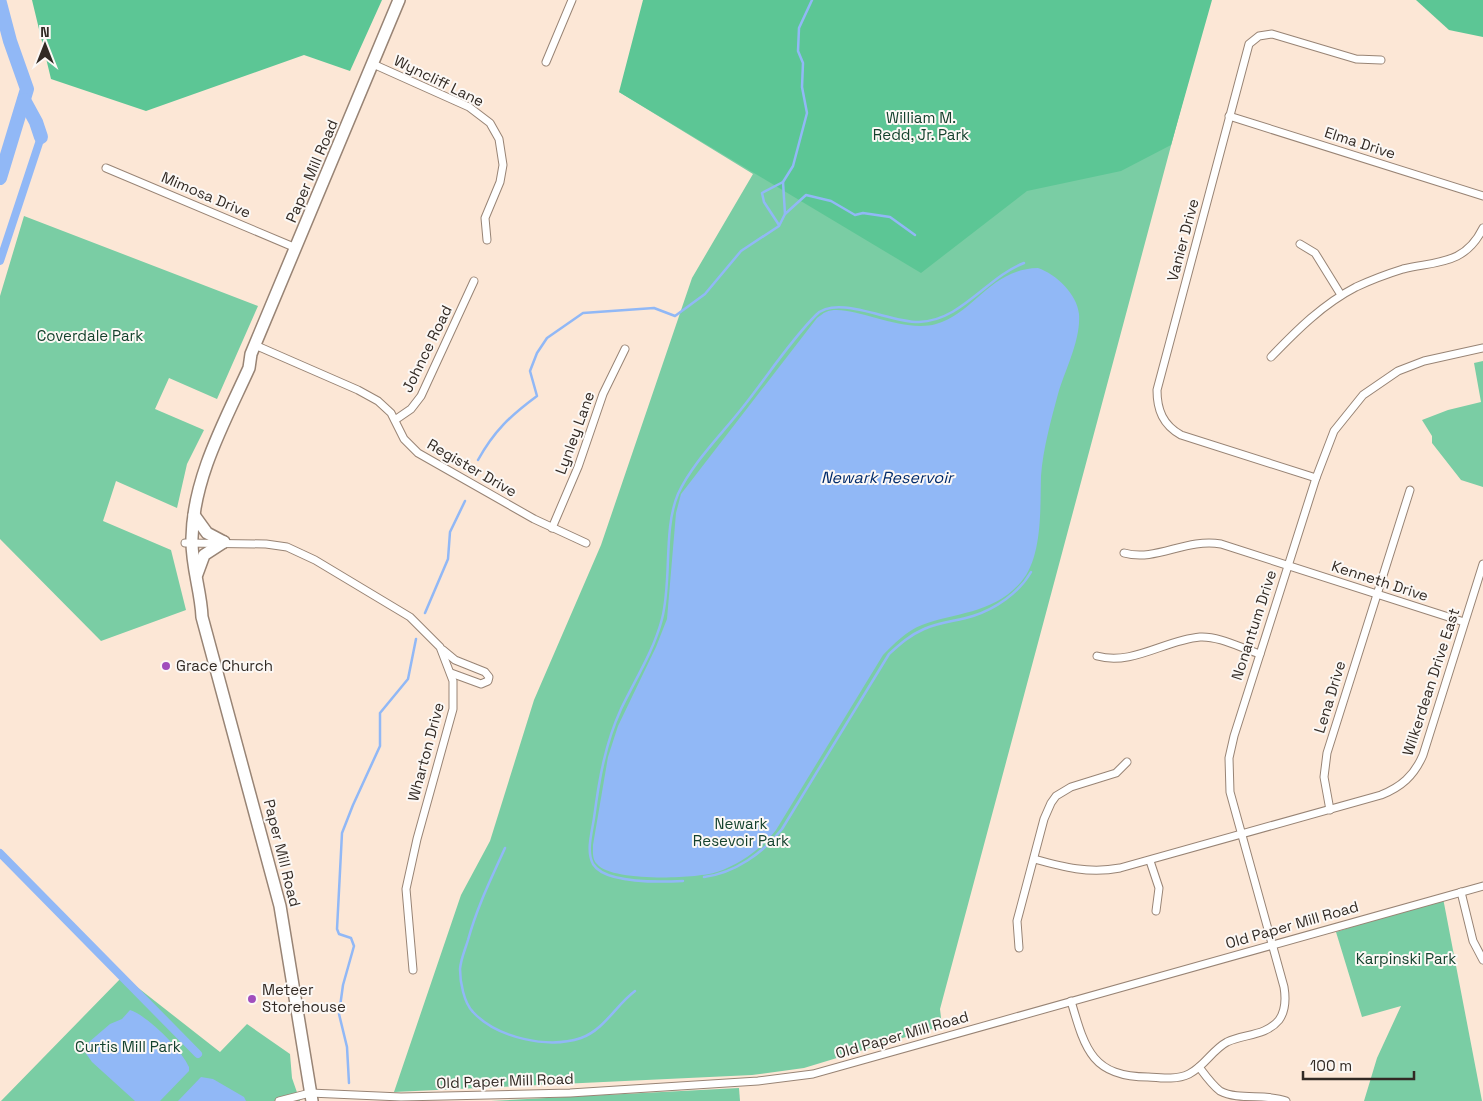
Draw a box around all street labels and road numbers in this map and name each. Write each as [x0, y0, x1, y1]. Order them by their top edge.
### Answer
street label: Wyncliff Lane [391, 51, 488, 111]
street label: Paper Mill Road [281, 116, 342, 225]
street label: Elma Drive [1322, 122, 1398, 163]
street label: Mimosa Drive [159, 167, 254, 222]
street label: Vanier Drive [1162, 196, 1203, 283]
street label: Johnce Road [397, 302, 456, 396]
street label: Lynley Lane [551, 389, 598, 477]
street label: Register Drive [424, 434, 521, 501]
street label: Kenneth Drive [1329, 556, 1431, 605]
street label: Nonantum Drive [1227, 567, 1280, 682]
street label: Wilkerdean Drive East [1398, 606, 1463, 758]
street label: Lena Drive [1310, 658, 1350, 735]
street label: Wharton Drive [403, 700, 448, 803]
street label: Paper Mill Road [260, 797, 305, 909]
street label: Old Paper Mill Road [1223, 896, 1361, 953]
street label: Old Paper Mill Road [833, 1006, 971, 1063]
street label: Old Paper Mill Road [436, 1069, 574, 1092]

